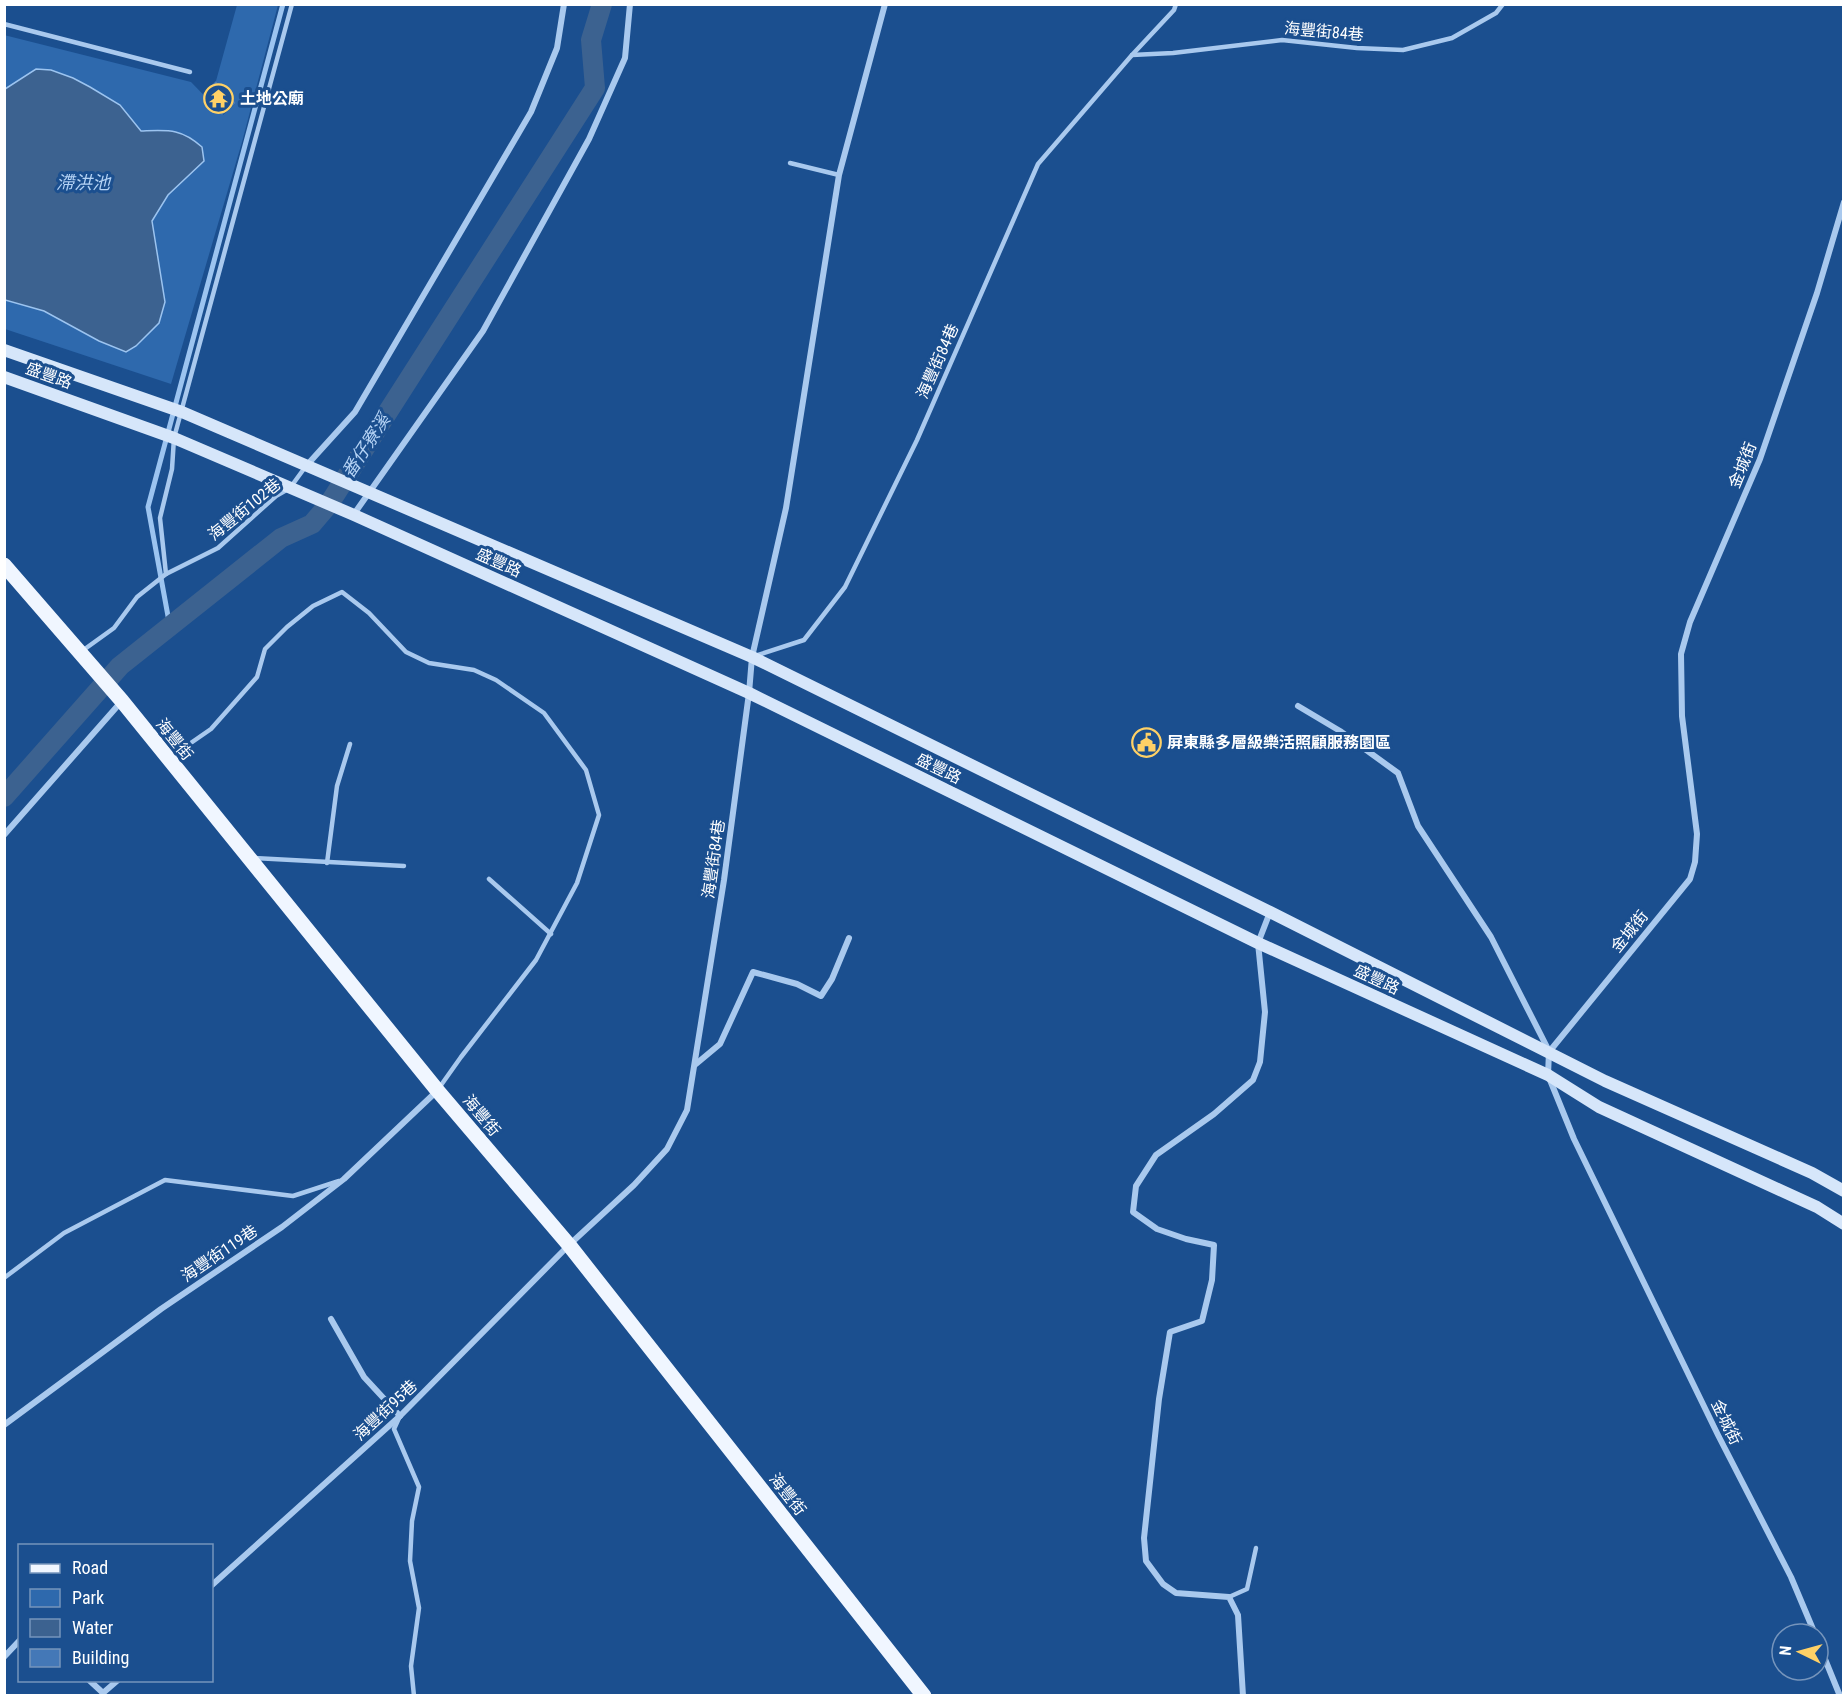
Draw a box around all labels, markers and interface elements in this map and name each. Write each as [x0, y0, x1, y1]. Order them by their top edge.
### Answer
street label: 海豐街84巷 [1283, 19, 1365, 44]
temple icon: 土地公廟 [203, 82, 235, 114]
place label: 土地公廟 [240, 89, 304, 108]
water label: 滯洪池 [56, 172, 112, 193]
street label: 海豐街84巷 [913, 321, 962, 402]
street label: 盛豐路 [23, 358, 75, 393]
water label: 番仔寮溪 [337, 407, 396, 482]
street label: 金城街 [1725, 439, 1760, 491]
street label: 海豐街102巷 [204, 474, 284, 544]
street label: 盛豐路 [473, 544, 525, 581]
street label: 海豐街 [152, 715, 197, 764]
public building icon: 屏東縣多層級樂活照顧服務園區 [1130, 726, 1162, 758]
place label: 屏東縣多層級樂活照顧服務園區 [1167, 733, 1391, 752]
street label: 盛豐路 [913, 749, 965, 788]
street label: 海豐街84巷 [699, 818, 728, 900]
street label: 金城街 [1607, 907, 1652, 956]
street label: 盛豐路 [1351, 961, 1403, 998]
street label: 海豐街 [459, 1091, 504, 1140]
street label: 海豐街119巷 [178, 1221, 261, 1286]
street label: 海豐街95巷 [350, 1376, 421, 1445]
street label: 金城街 [1707, 1396, 1746, 1448]
street label: 海豐街 [765, 1470, 810, 1519]
legend [18, 1544, 213, 1682]
text: Road [72, 1557, 108, 1578]
text: Park [72, 1587, 104, 1608]
text: Water [72, 1617, 114, 1638]
north arrow [1770, 1622, 1830, 1682]
text: N [1776, 1645, 1795, 1656]
text: Building [72, 1647, 129, 1668]

